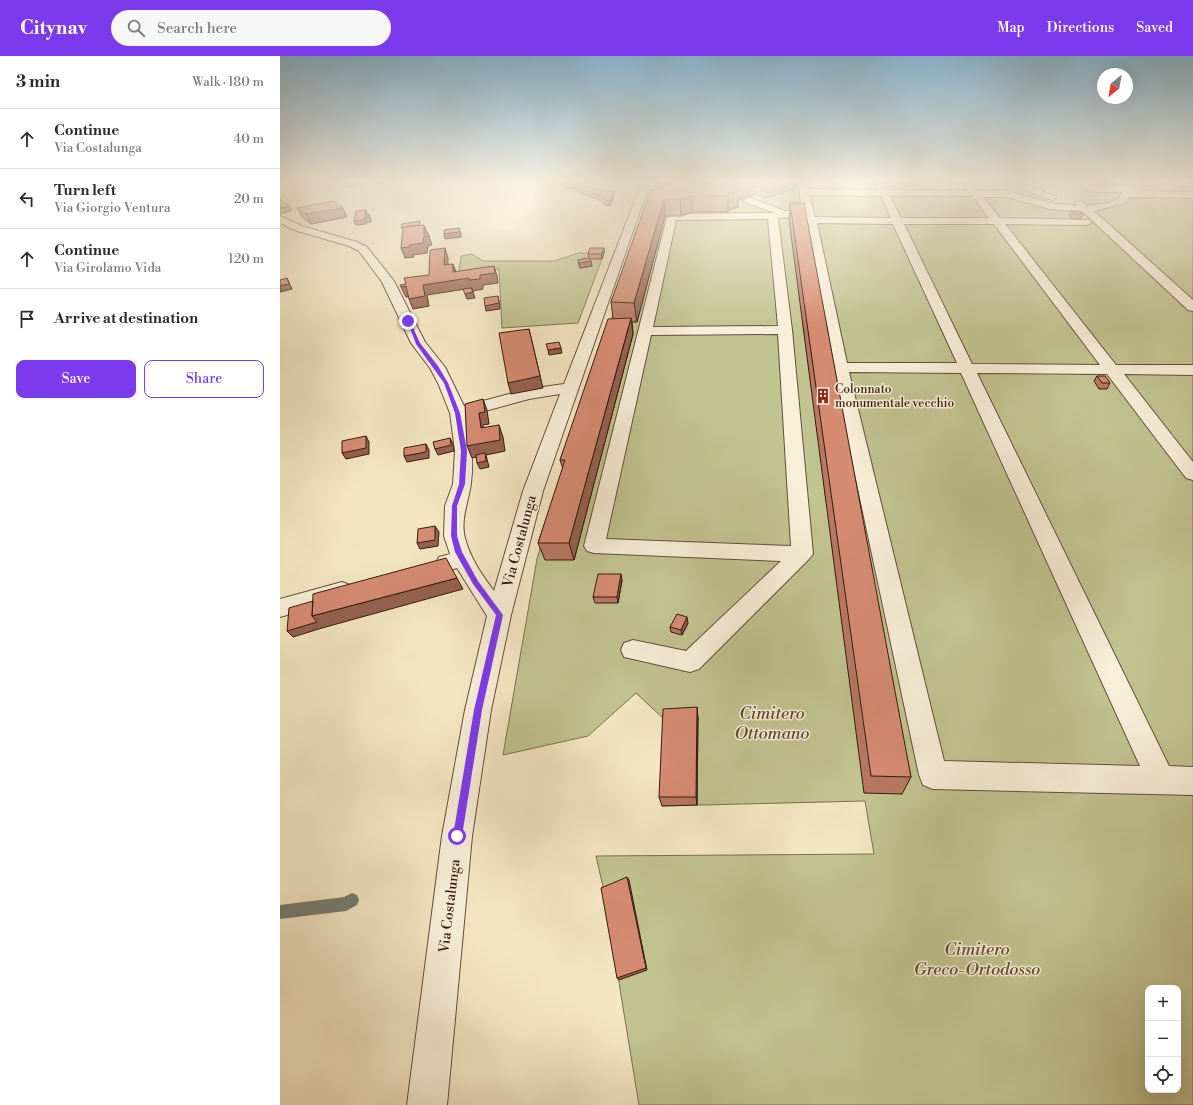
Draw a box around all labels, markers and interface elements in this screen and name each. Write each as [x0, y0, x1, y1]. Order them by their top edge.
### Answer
search box [111, 10, 391, 46]
text: Citynav [20, 16, 87, 40]
icon: search [125, 17, 147, 39]
text: Search here [157, 19, 237, 38]
text: Map [997, 19, 1025, 37]
text: Directions [1047, 19, 1114, 37]
text: Saved [1136, 19, 1173, 37]
north arrow [1097, 68, 1133, 104]
text: 3 min [16, 71, 60, 93]
text: Walk · 180 m [192, 74, 264, 90]
text: Continue [54, 121, 119, 140]
icon: ahead [16, 128, 38, 150]
text: 40 m [234, 131, 264, 147]
text: Via Costalunga [54, 140, 142, 156]
text: Turn left [54, 181, 116, 200]
icon: left [16, 188, 38, 210]
text: 20 m [234, 191, 264, 207]
text: Via Giorgio Ventura [54, 200, 170, 216]
text: Continue [54, 241, 119, 260]
icon: ahead [16, 248, 38, 270]
text: 120 m [228, 251, 264, 267]
text: Via Girolamo Vida [54, 260, 161, 276]
icon: arrive [16, 308, 38, 330]
text: Arrive at destination [54, 309, 198, 328]
route end [399, 312, 417, 330]
button: Save [16, 360, 136, 398]
button: Share [144, 360, 264, 398]
place label: Colonnato monumentale vecchio [835, 382, 955, 411]
building icon: Colonnato monumentale vecchio [814, 387, 832, 405]
street label: Via Costalunga [499, 492, 541, 590]
park label: Cimitero Ottomano [735, 703, 809, 745]
route start [448, 827, 466, 845]
street label: Via Costalunga [435, 857, 465, 955]
park label: Cimitero Greco-Ortodosso [914, 939, 1040, 981]
map controls [1145, 985, 1181, 1093]
button: + [1145, 985, 1181, 1021]
button: − [1145, 1021, 1181, 1057]
button: locate [1145, 1057, 1181, 1093]

